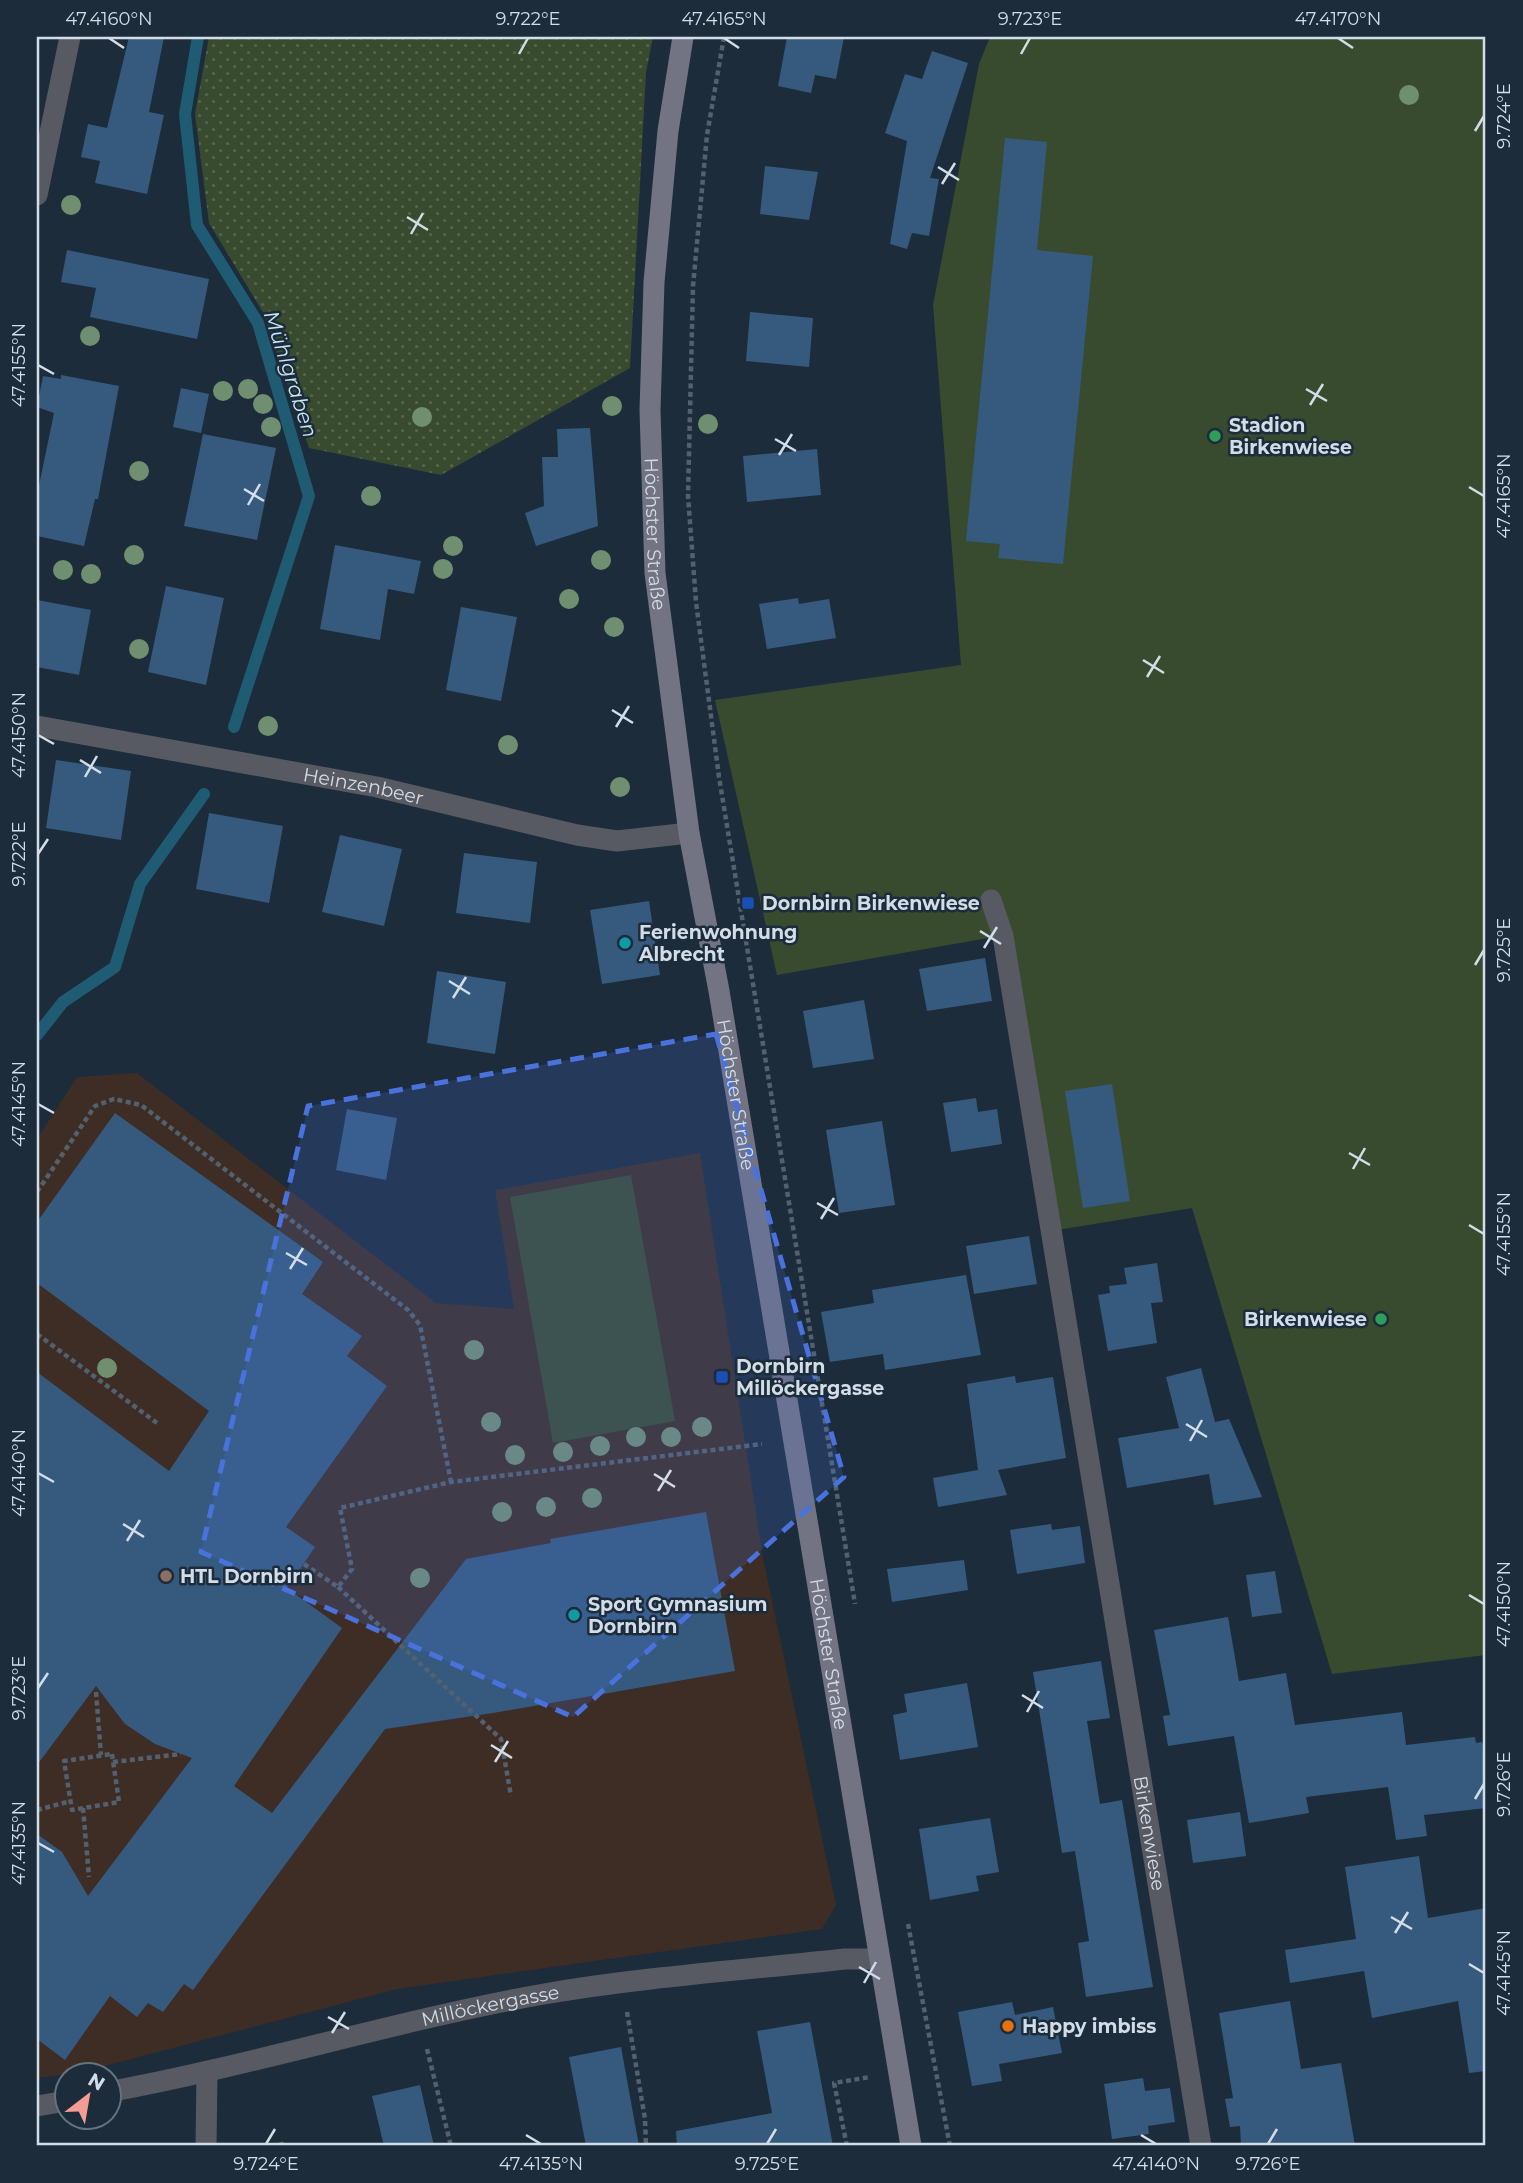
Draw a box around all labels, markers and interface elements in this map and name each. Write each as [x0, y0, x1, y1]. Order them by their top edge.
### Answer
text: 47.4160°N [65, 8, 153, 30]
text: 9.722°E [496, 8, 561, 30]
text: 47.4165°N [681, 8, 767, 30]
text: 9.723°E [998, 8, 1062, 30]
text: 47.4170°N [1295, 8, 1381, 30]
text: 9.724°E [1493, 83, 1515, 149]
water label: Mühlgraben [259, 307, 323, 441]
text: 47.4155°N [8, 323, 30, 407]
place label: Stadion Birkenwiese [1229, 414, 1352, 459]
marker: Stadion Birkenwiese [1207, 428, 1223, 444]
text: 47.4165°N [1493, 453, 1515, 539]
street label: Höchster Straße [640, 457, 671, 612]
text: 47.4150°N [8, 692, 30, 778]
street label: Heinzenbeer [302, 763, 426, 809]
text: 9.722°E [8, 822, 30, 887]
place label: Dornbirn Birkenwiese [762, 892, 980, 915]
marker: Dornbirn Birkenwiese [740, 895, 756, 911]
text: 9.725°E [1493, 918, 1515, 982]
place label: Ferienwohnung Albrecht [638, 921, 797, 966]
marker: Ferienwohnung Albrecht [617, 935, 633, 951]
street label: Höchster Straße [712, 1017, 760, 1172]
text: 47.4145°N [8, 1061, 30, 1147]
text: 47.4155°N [1493, 1192, 1515, 1276]
place label: Birkenwiese [1244, 1308, 1367, 1331]
marker: Birkenwiese [1373, 1311, 1389, 1327]
place label: Dornbirn Millöckergasse [736, 1355, 884, 1400]
marker: Dornbirn Millöckergasse [714, 1369, 730, 1385]
text: 47.4140°N [8, 1429, 30, 1517]
text: 47.4150°N [1493, 1561, 1515, 1647]
place label: HTL Dornbirn [180, 1565, 313, 1588]
marker: HTL Dornbirn [158, 1568, 174, 1584]
street label: Höchster Straße [805, 1576, 853, 1731]
place label: Sport Gymnasium Dornbirn [588, 1593, 767, 1638]
marker: Sport Gymnasium Dornbirn [566, 1607, 582, 1623]
text: 9.723°E [8, 1656, 30, 1720]
text: 9.726°E [1493, 1751, 1515, 1817]
street label: Birkenwiese [1129, 1774, 1171, 1892]
text: 47.4135°N [8, 1801, 30, 1885]
text: 47.4145°N [1493, 1930, 1515, 2016]
street label: Millöckergasse [419, 1980, 561, 2031]
place label: Happy imbiss [1022, 2015, 1156, 2038]
marker: Happy imbiss [1000, 2018, 1016, 2034]
north arrow [52, 2060, 122, 2130]
text: N [84, 2068, 109, 2096]
text: 9.724°E [233, 2153, 299, 2175]
text: 47.4135°N [499, 2153, 583, 2175]
text: 9.725°E [735, 2153, 799, 2175]
text: 47.4140°N [1112, 2153, 1200, 2175]
text: 9.726°E [1235, 2153, 1301, 2175]

